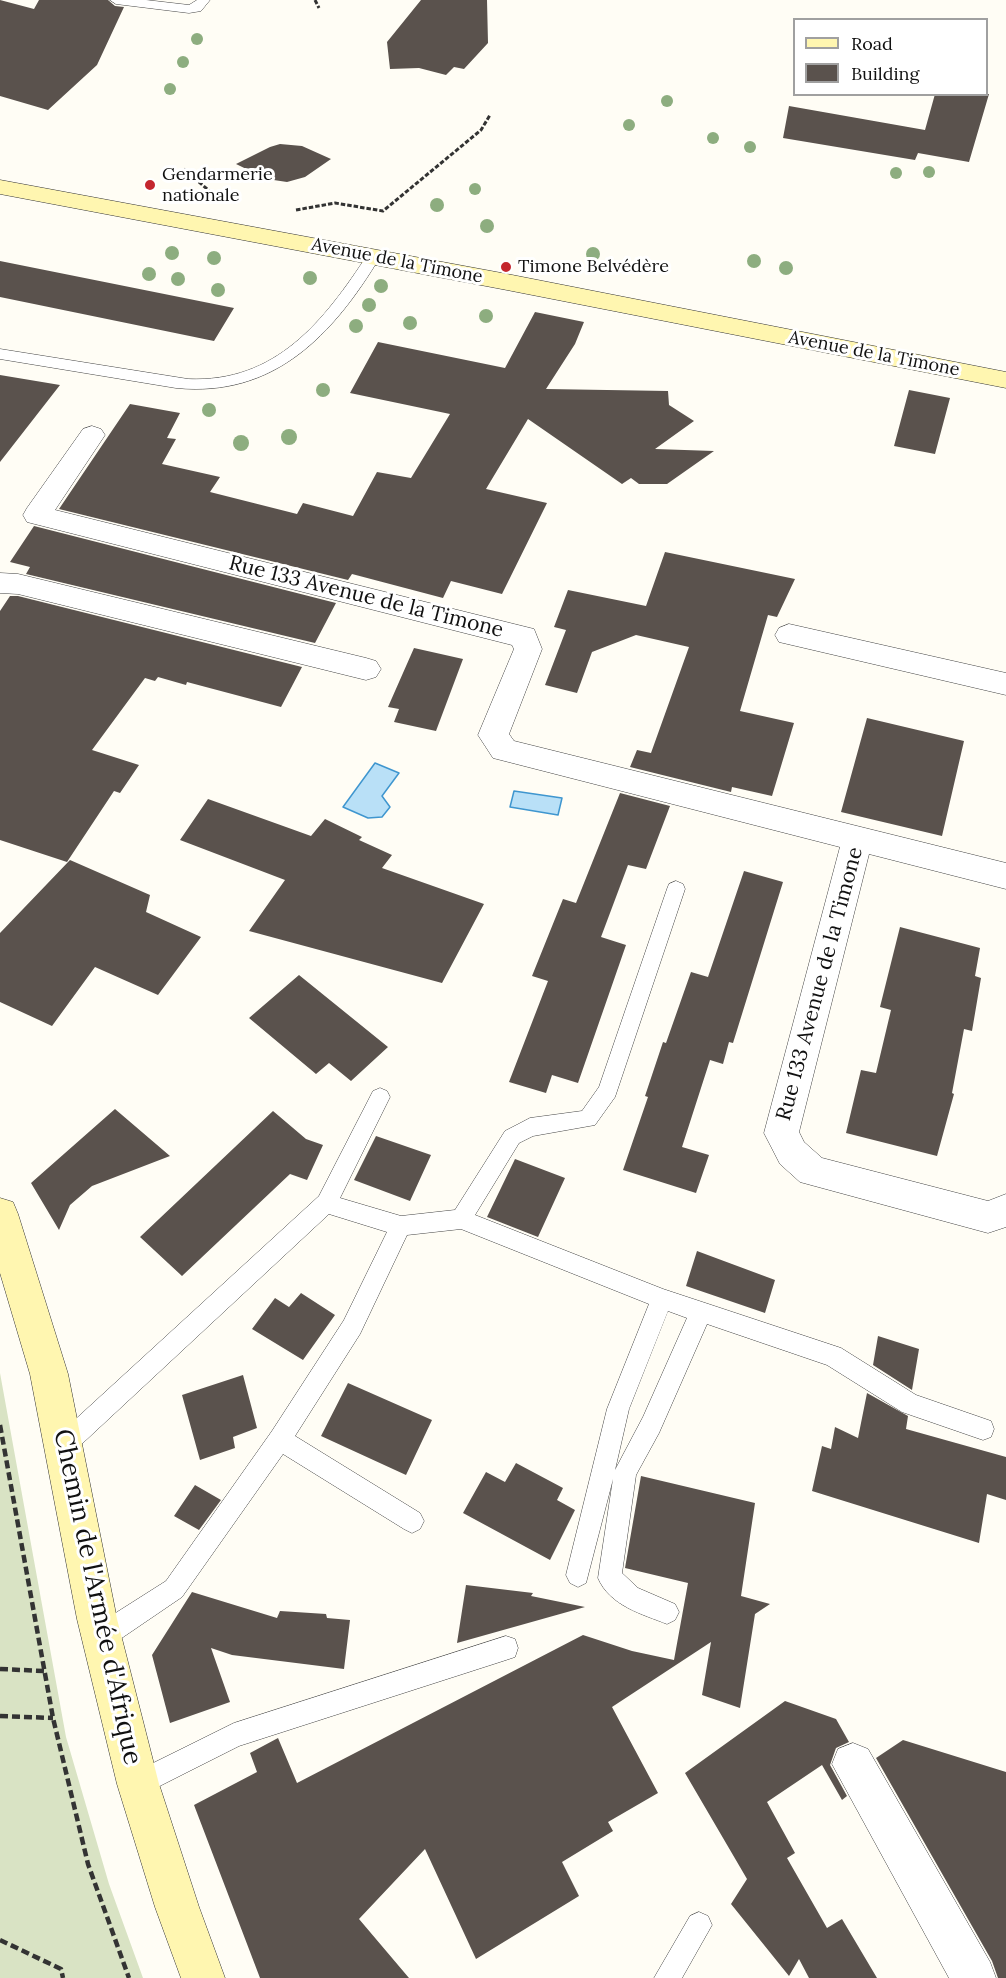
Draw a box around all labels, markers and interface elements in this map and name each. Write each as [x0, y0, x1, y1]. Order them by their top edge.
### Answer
legend [793, 18, 988, 96]
text: Road [851, 32, 893, 55]
text: Building [851, 62, 919, 85]
place label: Gendarmerie nationale [162, 164, 273, 207]
marker: Gendarmerie nationale [143, 178, 157, 192]
street label: Avenue de la Timone [310, 234, 484, 288]
place label: Timone Belvédère [518, 256, 669, 278]
marker: Timone Belvédère [499, 260, 513, 274]
street label: Avenue de la Timone [787, 327, 961, 381]
street label: Rue 133 Avenue de la Timone [226, 551, 506, 643]
street label: Rue 133 Avenue de la Timone [771, 845, 869, 1123]
street label: Chemin de l'Armée d'Afrique [46, 1426, 148, 1768]

